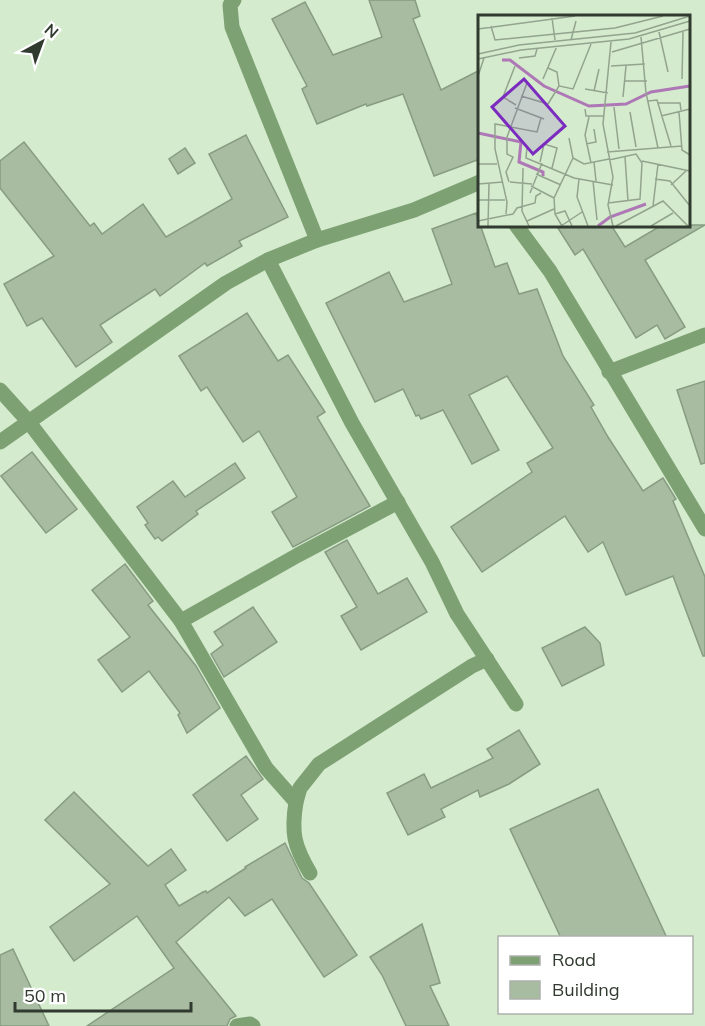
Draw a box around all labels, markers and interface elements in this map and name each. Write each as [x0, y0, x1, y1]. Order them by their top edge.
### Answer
north arrow [12, 12, 72, 72]
inset map [478, 15, 690, 226]
text: N [41, 19, 63, 42]
legend [498, 936, 693, 1014]
text: Road [552, 948, 596, 971]
scale bar [15, 975, 190, 1013]
text: Building [552, 978, 620, 1001]
text: 50 m [24, 984, 66, 1007]

